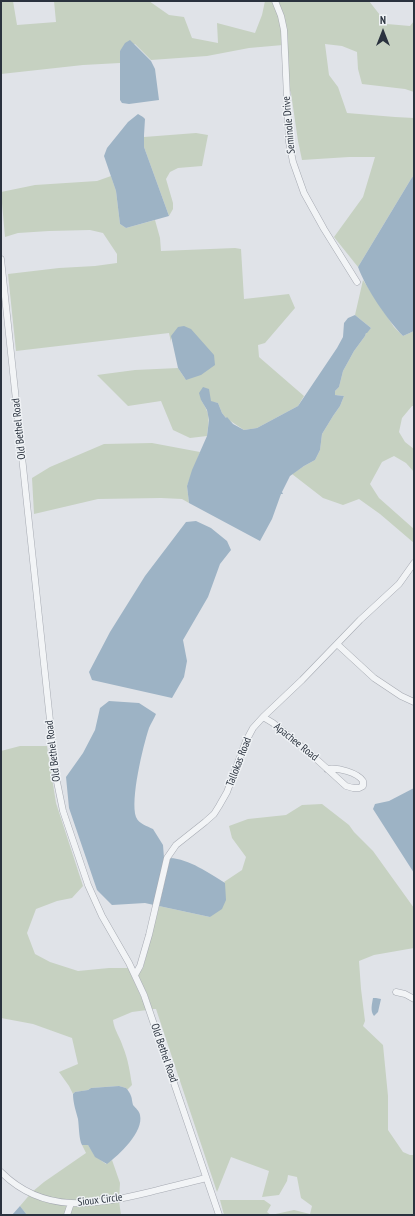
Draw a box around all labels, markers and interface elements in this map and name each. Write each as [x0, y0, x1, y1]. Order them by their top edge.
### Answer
north arrow [363, 12, 403, 52]
text: N [380, 13, 386, 27]
street label: Seminole Drive [280, 96, 298, 154]
street label: Old Bethel Road [9, 398, 29, 460]
street label: Old Bethel Road [43, 720, 63, 782]
street label: Apachee Road [271, 720, 321, 764]
street label: Tallokas Road [224, 735, 254, 789]
street label: Old Bethel Road [148, 1022, 180, 1084]
street label: Sioux Circle [77, 1191, 123, 1209]

